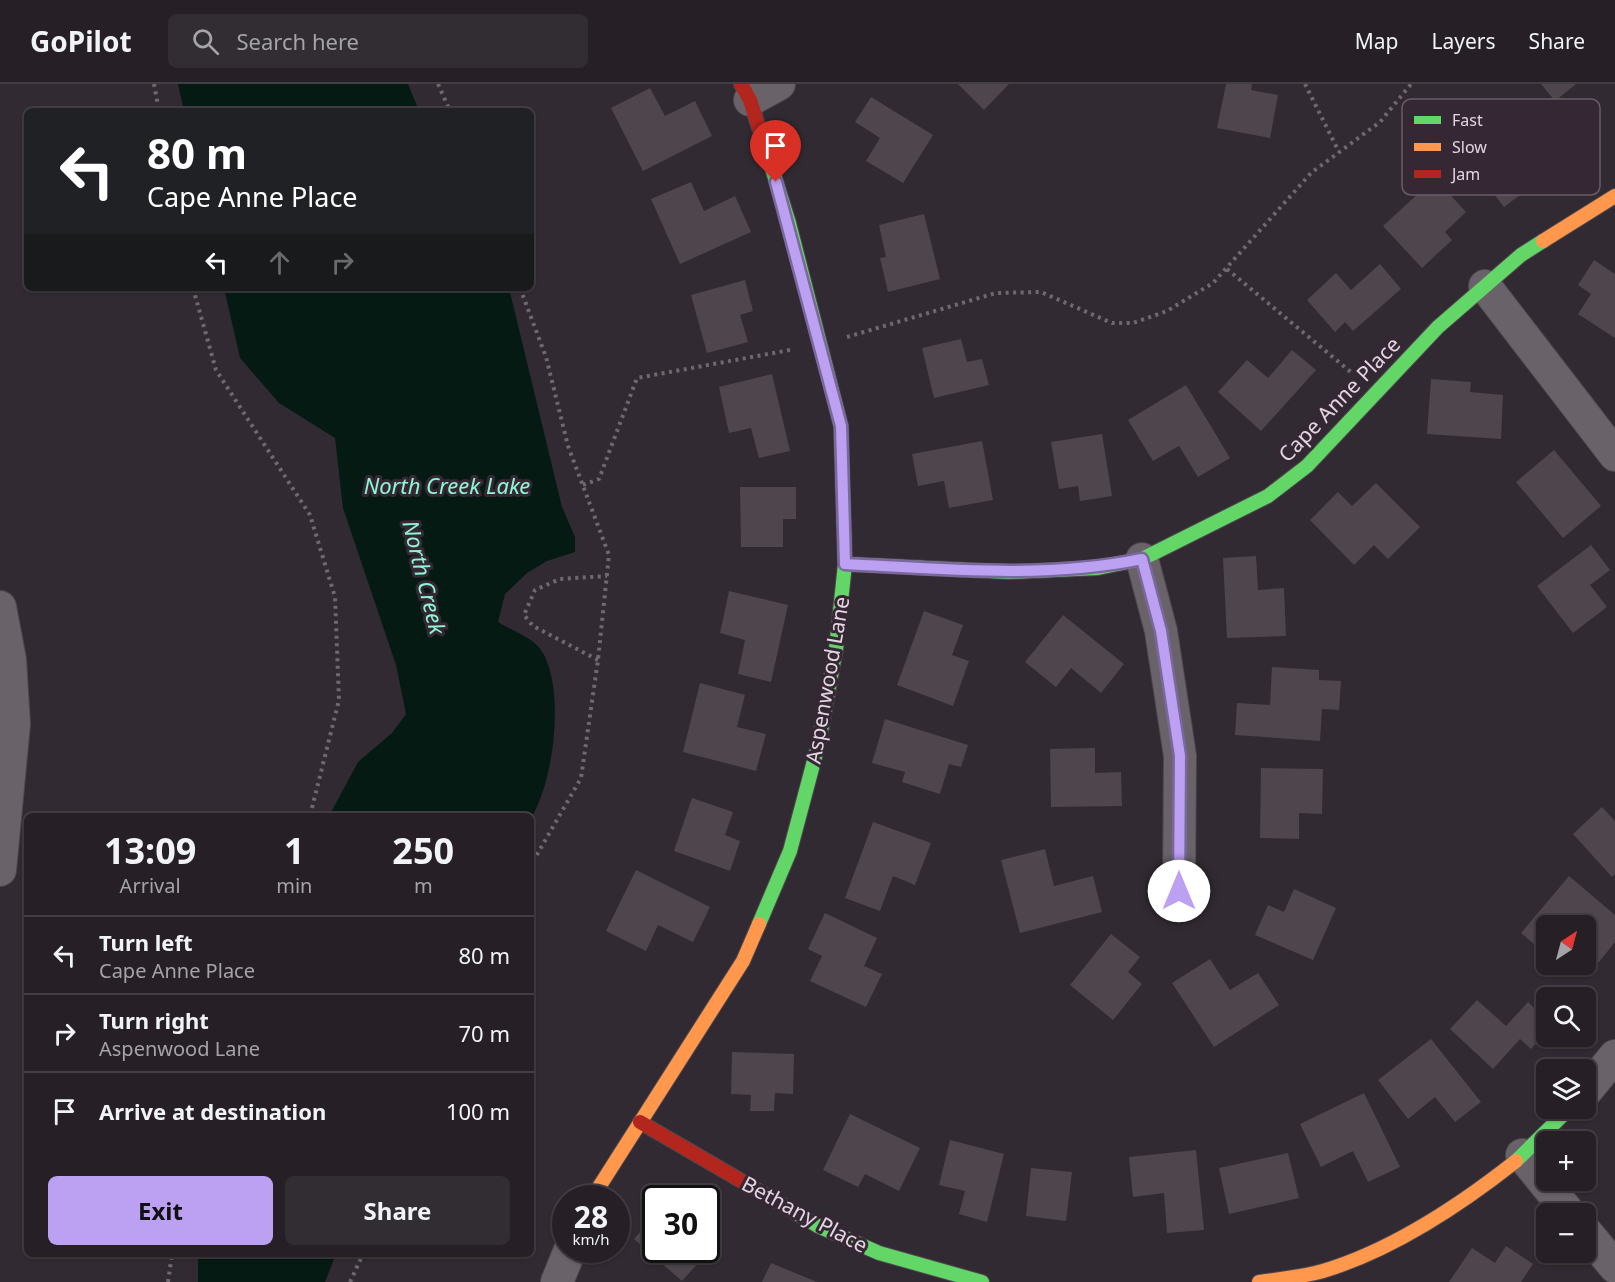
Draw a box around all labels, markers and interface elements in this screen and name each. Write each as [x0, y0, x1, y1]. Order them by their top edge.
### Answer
search box [168, 14, 588, 68]
text: GoPilot [30, 22, 132, 60]
icon: search [189, 25, 222, 58]
text: Search here [237, 26, 359, 56]
text: Map [1355, 27, 1399, 55]
text: Layers [1432, 27, 1496, 55]
text: Share [1529, 27, 1585, 55]
legend [1402, 99, 1600, 195]
text: Fast [1452, 109, 1483, 131]
pin [750, 120, 801, 182]
text: 80 m [147, 124, 247, 181]
icon: arrive [759, 129, 792, 162]
icon: left [48, 132, 126, 210]
text: Slow [1452, 136, 1487, 158]
text: Jam [1450, 163, 1480, 185]
text: Cape Anne Place [147, 178, 358, 215]
icon: left [200, 246, 233, 279]
icon: ahead [263, 246, 296, 279]
icon: right [326, 246, 359, 279]
street label: Cape Anne Place [1272, 330, 1406, 468]
water label: North Creek Lake [364, 470, 530, 500]
water label: North Creek [396, 517, 454, 638]
street label: Aspenwood Lane [799, 594, 855, 766]
text: 13:09 [104, 826, 196, 875]
text: 1 [284, 826, 305, 875]
text: 250 [392, 826, 454, 875]
position arrow [1147, 859, 1211, 923]
text: Arrival [120, 872, 181, 899]
text: min [276, 872, 312, 899]
text: m [414, 872, 433, 899]
north arrow [1536, 915, 1596, 975]
map controls [1536, 915, 1596, 1263]
text: Turn left [99, 927, 193, 957]
icon: left [48, 939, 81, 972]
text: 80 m [459, 940, 510, 970]
text: Cape Anne Place [99, 957, 255, 984]
button: search [1536, 987, 1596, 1047]
text: Turn right [99, 1005, 209, 1035]
icon: right [48, 1017, 81, 1050]
text: 70 m [459, 1018, 510, 1048]
text: Aspenwood Lane [99, 1035, 260, 1062]
button: layers [1536, 1059, 1596, 1119]
icon: arrive [48, 1095, 81, 1128]
text: Arrive at destination [99, 1096, 326, 1126]
text: 100 m [446, 1096, 510, 1126]
button: + [1536, 1131, 1596, 1191]
street label: Bethany Place [737, 1169, 873, 1259]
button: Exit [48, 1176, 273, 1245]
button: Share [285, 1176, 510, 1245]
speed limit sign: 30 [642, 1185, 720, 1263]
text: 28 [574, 1196, 608, 1237]
button: − [1536, 1203, 1596, 1263]
text: km/h [573, 1229, 609, 1249]

